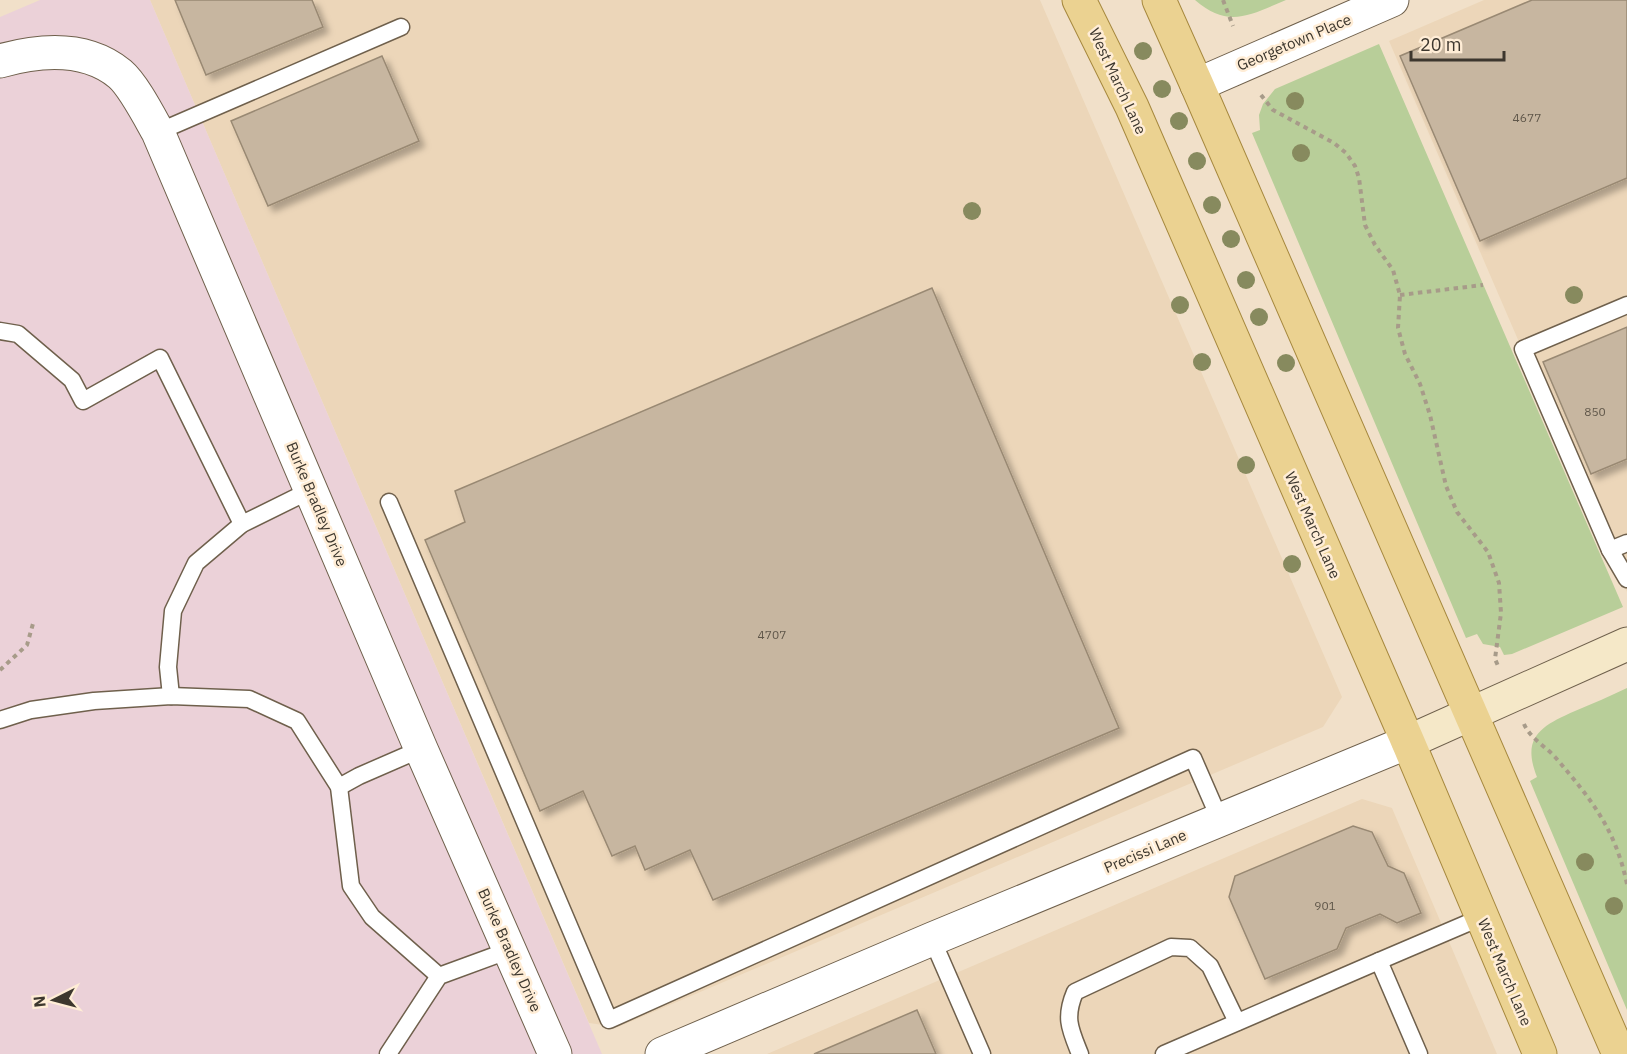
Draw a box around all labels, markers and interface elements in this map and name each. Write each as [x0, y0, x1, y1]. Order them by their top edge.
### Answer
street label: Georgetown Place [1234, 9, 1354, 75]
scale bar [1411, 24, 1504, 62]
street label: West March Lane [1085, 25, 1151, 137]
text: 20 m [1420, 33, 1462, 56]
house number: 4677 [1513, 110, 1541, 125]
house number: 850 [1584, 404, 1606, 419]
street label: Burke Bradley Drive [282, 439, 352, 569]
street label: West March Lane [1281, 469, 1345, 581]
house number: 4707 [758, 627, 786, 642]
street label: Precissi Lane [1101, 825, 1189, 877]
street label: Burke Bradley Drive [474, 885, 546, 1015]
house number: 901 [1314, 898, 1336, 913]
street label: West March Lane [1474, 915, 1536, 1029]
north arrow [24, 970, 84, 1030]
text: N [29, 995, 50, 1008]

